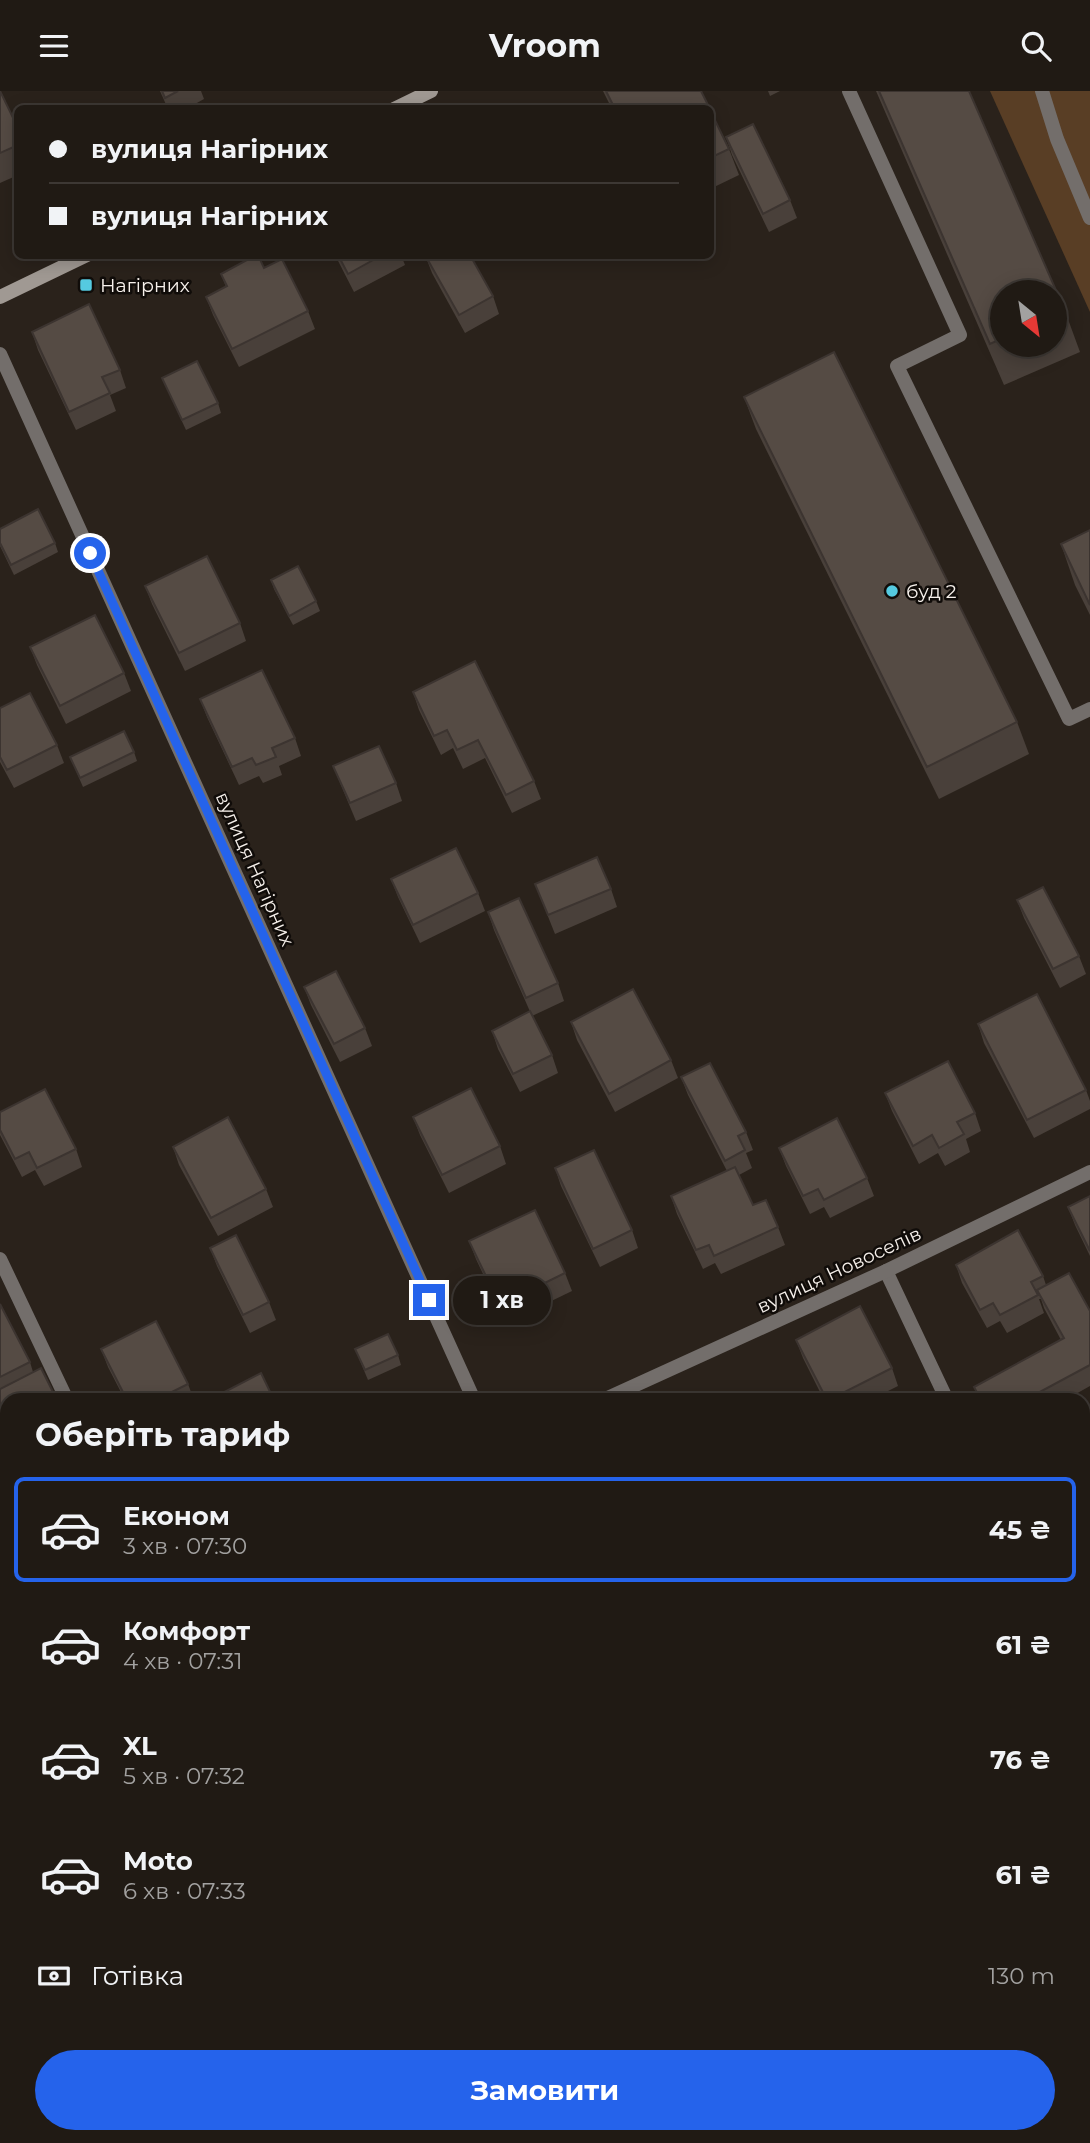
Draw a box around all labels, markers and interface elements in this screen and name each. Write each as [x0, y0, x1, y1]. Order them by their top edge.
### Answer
text: Vroom [489, 26, 601, 65]
icon: menu [35, 27, 73, 65]
icon: search [1017, 27, 1055, 65]
text: вулиця Нагірних [91, 133, 328, 165]
text: вулиця Нагірних [91, 200, 328, 232]
place label: Нагірних [100, 274, 190, 297]
marker: Нагірних [78, 277, 94, 293]
north arrow [990, 280, 1068, 357]
map controls [990, 280, 1067, 357]
route start [74, 537, 106, 569]
place label: буд 2 [906, 580, 957, 603]
marker: буд 2 [884, 583, 900, 599]
street label: вулиця Нагірних [211, 788, 299, 950]
street label: вулиця Новоселів [753, 1222, 925, 1318]
callout: 1 хв [453, 1275, 552, 1325]
route end [413, 1284, 445, 1316]
text: 1 хв [480, 1286, 524, 1314]
text: Оберіть тариф [35, 1415, 290, 1454]
icon: car [39, 1498, 102, 1561]
text: Економ [123, 1500, 230, 1532]
text: 45 ₴ [989, 1514, 1051, 1546]
text: 3 хв · 07:30 [123, 1532, 247, 1560]
icon: car [39, 1613, 102, 1676]
text: Комфорт [123, 1615, 250, 1647]
text: 61 ₴ [995, 1629, 1051, 1661]
text: 4 хв · 07:31 [123, 1647, 242, 1675]
icon: car [39, 1728, 102, 1791]
text: XL [123, 1730, 157, 1762]
text: 76 ₴ [990, 1744, 1051, 1776]
text: 5 хв · 07:32 [123, 1762, 245, 1790]
icon: car [39, 1843, 102, 1906]
text: Moto [123, 1845, 193, 1877]
text: 61 ₴ [995, 1859, 1051, 1891]
text: 6 хв · 07:33 [123, 1877, 246, 1905]
icon: cash [35, 1957, 73, 1995]
text: Готівка [91, 1960, 184, 1992]
text: 130 m [988, 1962, 1055, 1990]
button: Замовити [35, 2050, 1055, 2130]

